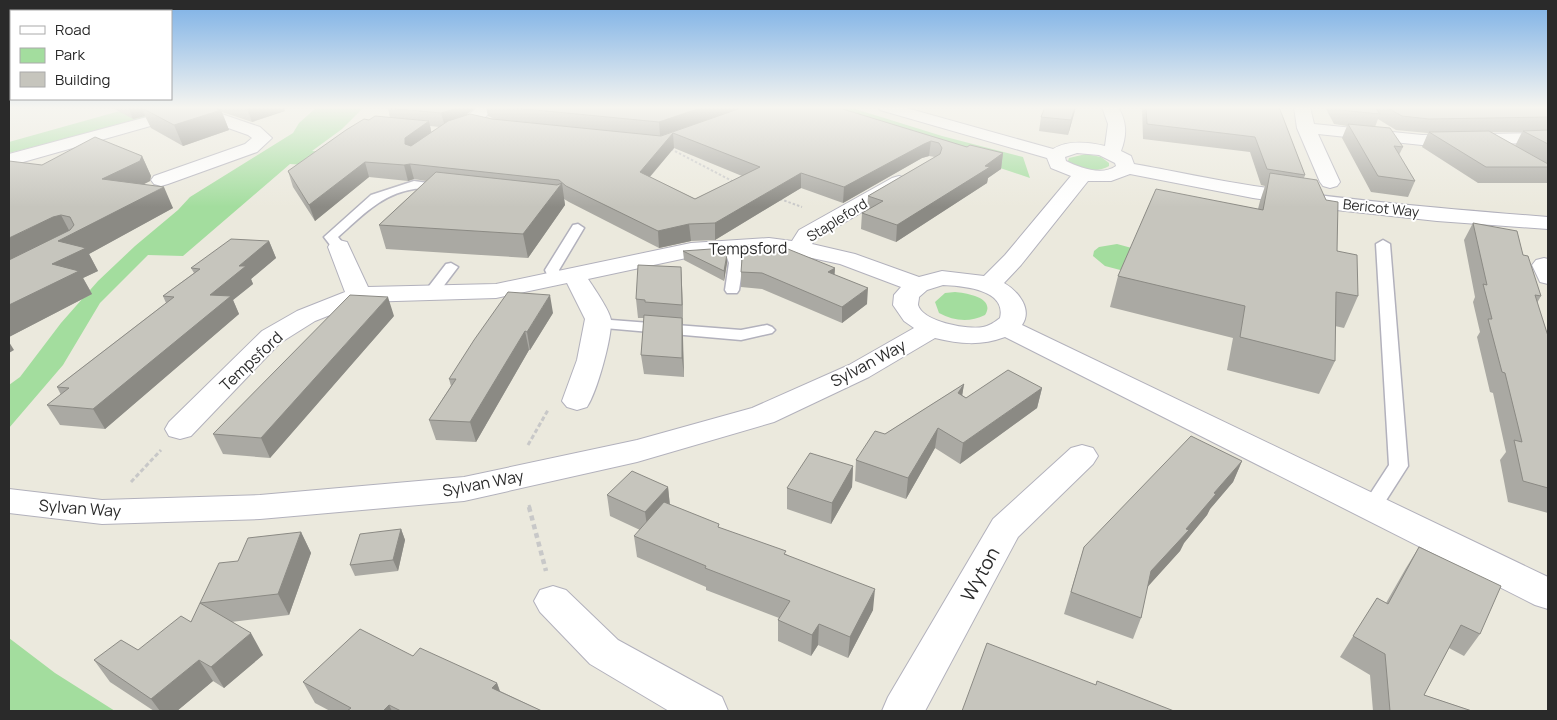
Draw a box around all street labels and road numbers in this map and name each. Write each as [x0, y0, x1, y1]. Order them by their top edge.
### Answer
street label: Stapleford [803, 194, 871, 246]
street label: Bericot Way [1342, 194, 1421, 221]
street label: Tempsford [708, 236, 788, 260]
street label: Tempsford [215, 326, 287, 396]
street label: Sylvan Way [827, 334, 910, 392]
street label: Sylvan Way [441, 464, 526, 502]
street label: Sylvan Way [38, 494, 122, 522]
street label: Wyton [954, 542, 1006, 606]

